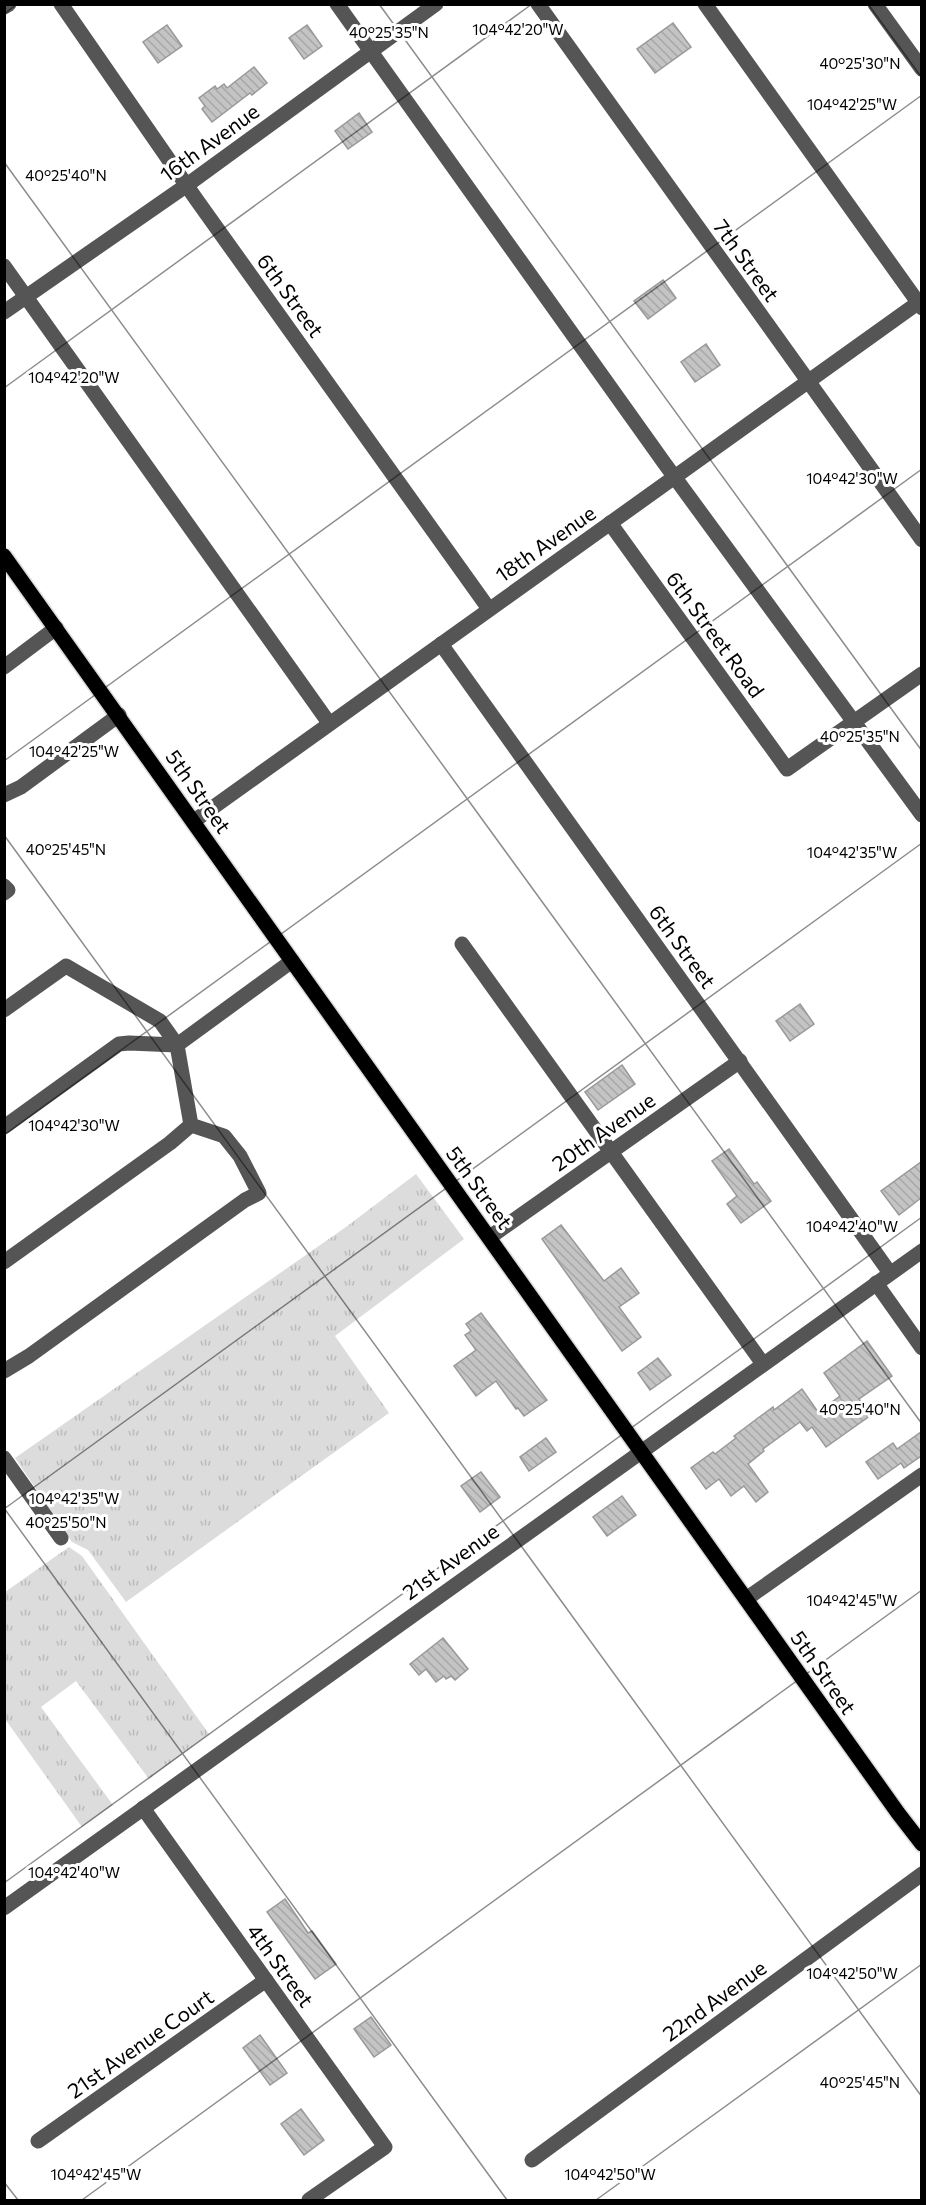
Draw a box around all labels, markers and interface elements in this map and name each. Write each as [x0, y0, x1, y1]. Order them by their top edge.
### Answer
text: 104°42'20"W [472, 20, 564, 38]
text: 40°25'35"N [349, 23, 429, 41]
text: 40°25'30"N [819, 54, 901, 72]
text: 104°42'25"W [807, 95, 897, 113]
street label: 16th Avenue [155, 98, 263, 186]
text: 40°25'40"N [25, 166, 107, 184]
street label: 7th Street [709, 214, 785, 306]
street label: 6th Street [252, 249, 330, 341]
text: 104°42'20"W [28, 368, 120, 386]
text: 104°42'30"W [806, 469, 898, 487]
street label: 18th Avenue [490, 499, 600, 587]
street label: 6th Street Road [662, 566, 770, 702]
text: 40°25'35"N [820, 727, 900, 745]
text: 104°42'25"W [29, 742, 119, 760]
street label: 5th Street [161, 744, 237, 838]
text: 40°25'45"N [26, 840, 106, 858]
text: 104°42'35"W [807, 843, 897, 861]
street label: 6th Street [644, 900, 722, 992]
street label: 20th Avenue [547, 1086, 659, 1176]
text: 104°42'30"W [28, 1116, 120, 1134]
street label: 5th Street [442, 1141, 518, 1233]
text: 104°42'40"W [806, 1217, 898, 1235]
text: 40°25'40"N [819, 1400, 901, 1418]
text: 104°42'35"W [29, 1489, 119, 1507]
text: 40°25'50"N [25, 1513, 107, 1531]
street label: 21st Avenue [397, 1518, 503, 1604]
text: 104°42'45"W [807, 1591, 897, 1609]
street label: 5th Street [786, 1625, 862, 1719]
text: 104°42'40"W [28, 1863, 120, 1881]
street label: 4th Street [242, 1919, 320, 2011]
street label: 22nd Avenue [658, 1954, 770, 2046]
text: 104°42'50"W [806, 1964, 898, 1982]
street label: 21st Avenue Court [62, 1983, 218, 2103]
text: 40°25'45"N [820, 2073, 900, 2091]
text: 104°42'45"W [51, 2165, 141, 2183]
text: 104°42'50"W [564, 2165, 656, 2183]

